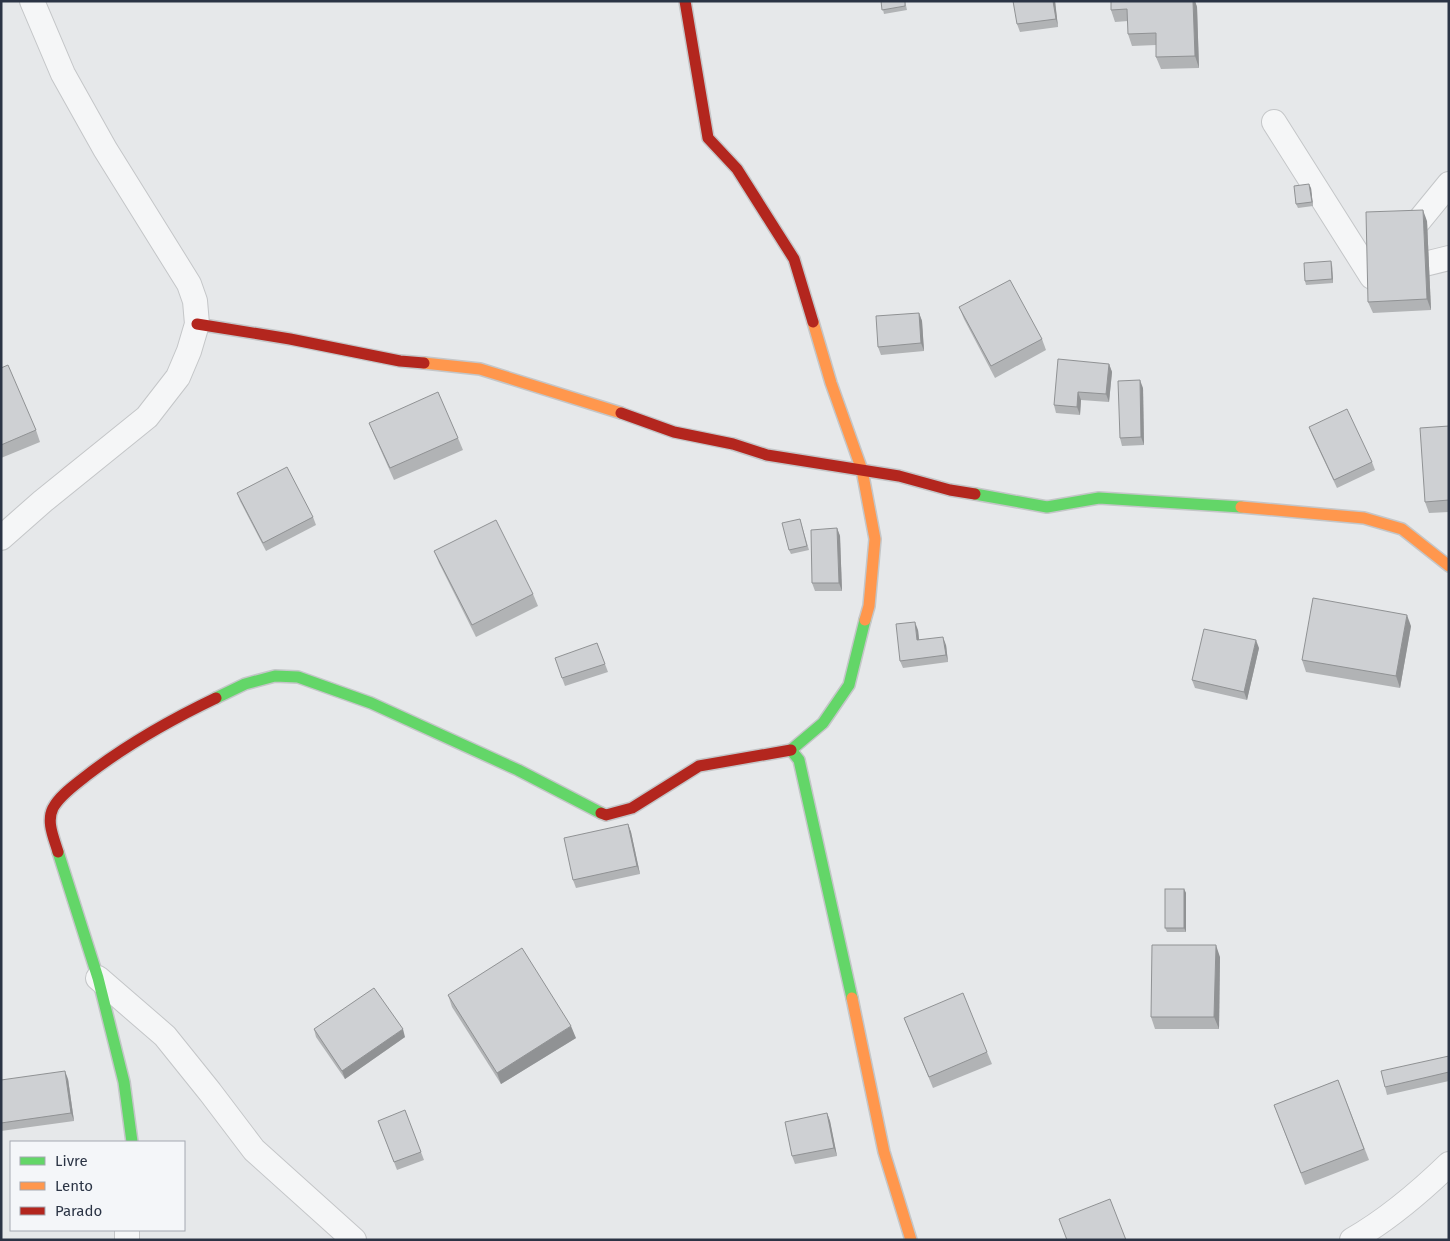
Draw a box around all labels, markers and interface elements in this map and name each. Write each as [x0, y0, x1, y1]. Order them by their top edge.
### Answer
legend [10, 1141, 185, 1231]
text: Livre [55, 1152, 88, 1170]
text: Lento [55, 1177, 93, 1195]
text: Parado [55, 1202, 102, 1220]

